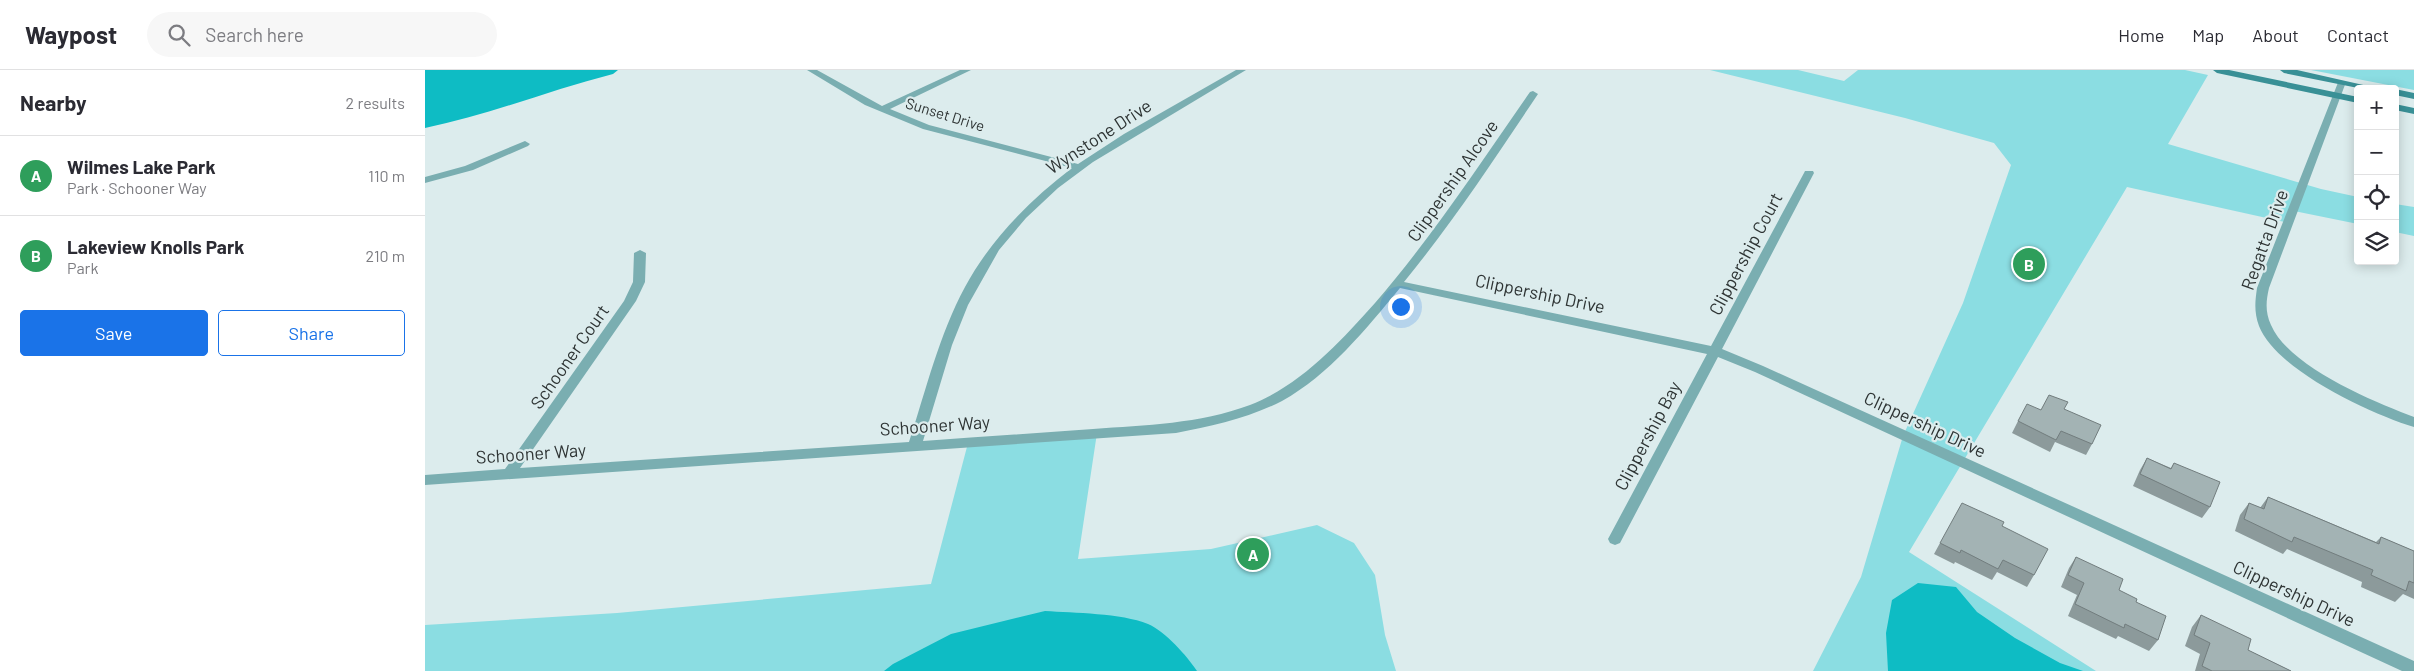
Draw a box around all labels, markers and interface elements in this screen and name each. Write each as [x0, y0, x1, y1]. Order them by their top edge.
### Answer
search box [147, 12, 497, 57]
text: Waypost [25, 20, 117, 49]
icon: search [165, 21, 193, 49]
text: Search here [205, 23, 304, 46]
text: Home [2118, 24, 2164, 46]
text: Map [2192, 24, 2224, 46]
text: About [2252, 24, 2299, 46]
text: Contact [2327, 24, 2389, 46]
map controls [2354, 85, 2399, 265]
button: + [2354, 85, 2399, 130]
text: Nearby [20, 90, 86, 115]
text: 2 results [346, 93, 405, 112]
street label: Sunset Drive [904, 93, 987, 135]
street label: Wynstone Drive [1042, 94, 1155, 178]
street label: Clippership Alcove [1402, 115, 1502, 246]
button: − [2354, 130, 2399, 175]
text: Wilmes Lake Park [67, 155, 216, 178]
text: A [31, 166, 41, 185]
text: 110 m [368, 166, 405, 185]
button: locate [2354, 175, 2399, 220]
text: Park · Schooner Way [67, 178, 207, 197]
street label: Regatta Drive [2236, 186, 2292, 293]
street label: Clippership Court [1704, 188, 1787, 319]
button: layers [2354, 220, 2399, 265]
text: Lakeview Knolls Park [67, 235, 244, 258]
pin: B [2013, 245, 2045, 283]
text: B [31, 246, 41, 265]
text: 210 m [366, 246, 405, 265]
text: Park [67, 258, 98, 277]
street label: Clippership Drive [1473, 269, 1607, 318]
your location [1388, 294, 1414, 320]
street label: Schooner Court [525, 300, 613, 413]
button: Save [20, 310, 208, 356]
button: Share [218, 310, 405, 356]
street label: Clippership Bay [1609, 377, 1685, 494]
street label: Clippership Drive [1861, 386, 1990, 462]
street label: Schooner Way [879, 410, 991, 440]
street label: Schooner Way [475, 438, 587, 468]
pin: A [1237, 535, 1269, 573]
street label: Clippership Drive [2230, 555, 2359, 631]

